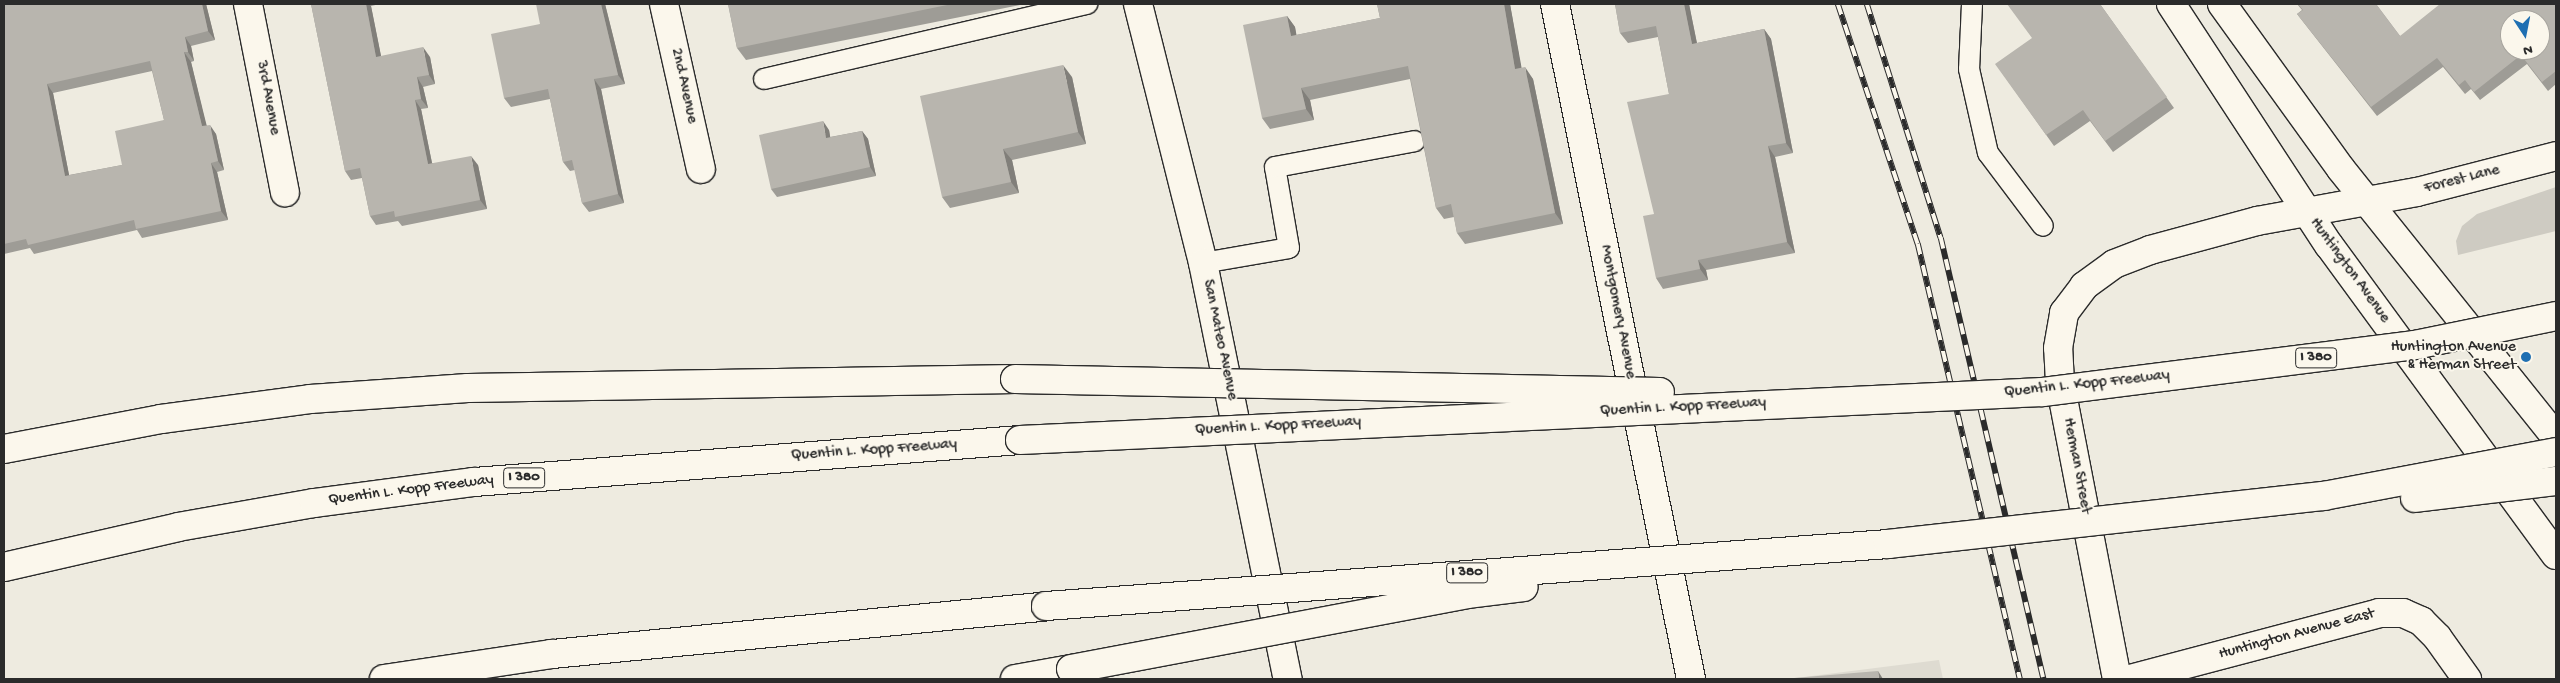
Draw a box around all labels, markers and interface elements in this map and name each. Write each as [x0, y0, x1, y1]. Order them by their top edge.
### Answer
north arrow [2500, 10, 2550, 60]
text: N [2522, 40, 2534, 58]
street label: 2nd Avenue [665, 46, 701, 126]
street label: 3rd Avenue [250, 59, 284, 137]
street label: Forest Lane [2422, 161, 2502, 199]
street label: Huntington Avenue [2304, 215, 2394, 327]
street label: Montgomery Avenue [1595, 243, 1639, 381]
street label: San Mateo Avenue [1197, 278, 1241, 402]
place label: Huntington Avenue & Herman Street [2391, 338, 2516, 376]
road number: I 380 [2295, 346, 2337, 370]
marker: Huntington Avenue & Herman Street [2520, 351, 2532, 363]
street label: Quentin L. Kopp Freeway [2003, 367, 2171, 403]
street label: Quentin L. Kopp Freeway [1599, 394, 1767, 422]
street label: Quentin L. Kopp Freeway [1194, 413, 1362, 441]
street label: Herman Street [2057, 416, 2095, 516]
street label: Quentin L. Kopp Freeway [790, 436, 958, 466]
road number: I 380 [503, 466, 545, 490]
street label: Quentin L. Kopp Freeway [327, 471, 495, 511]
road number: I 380 [1446, 560, 1488, 586]
street label: Huntington Avenue East [2217, 605, 2377, 665]

